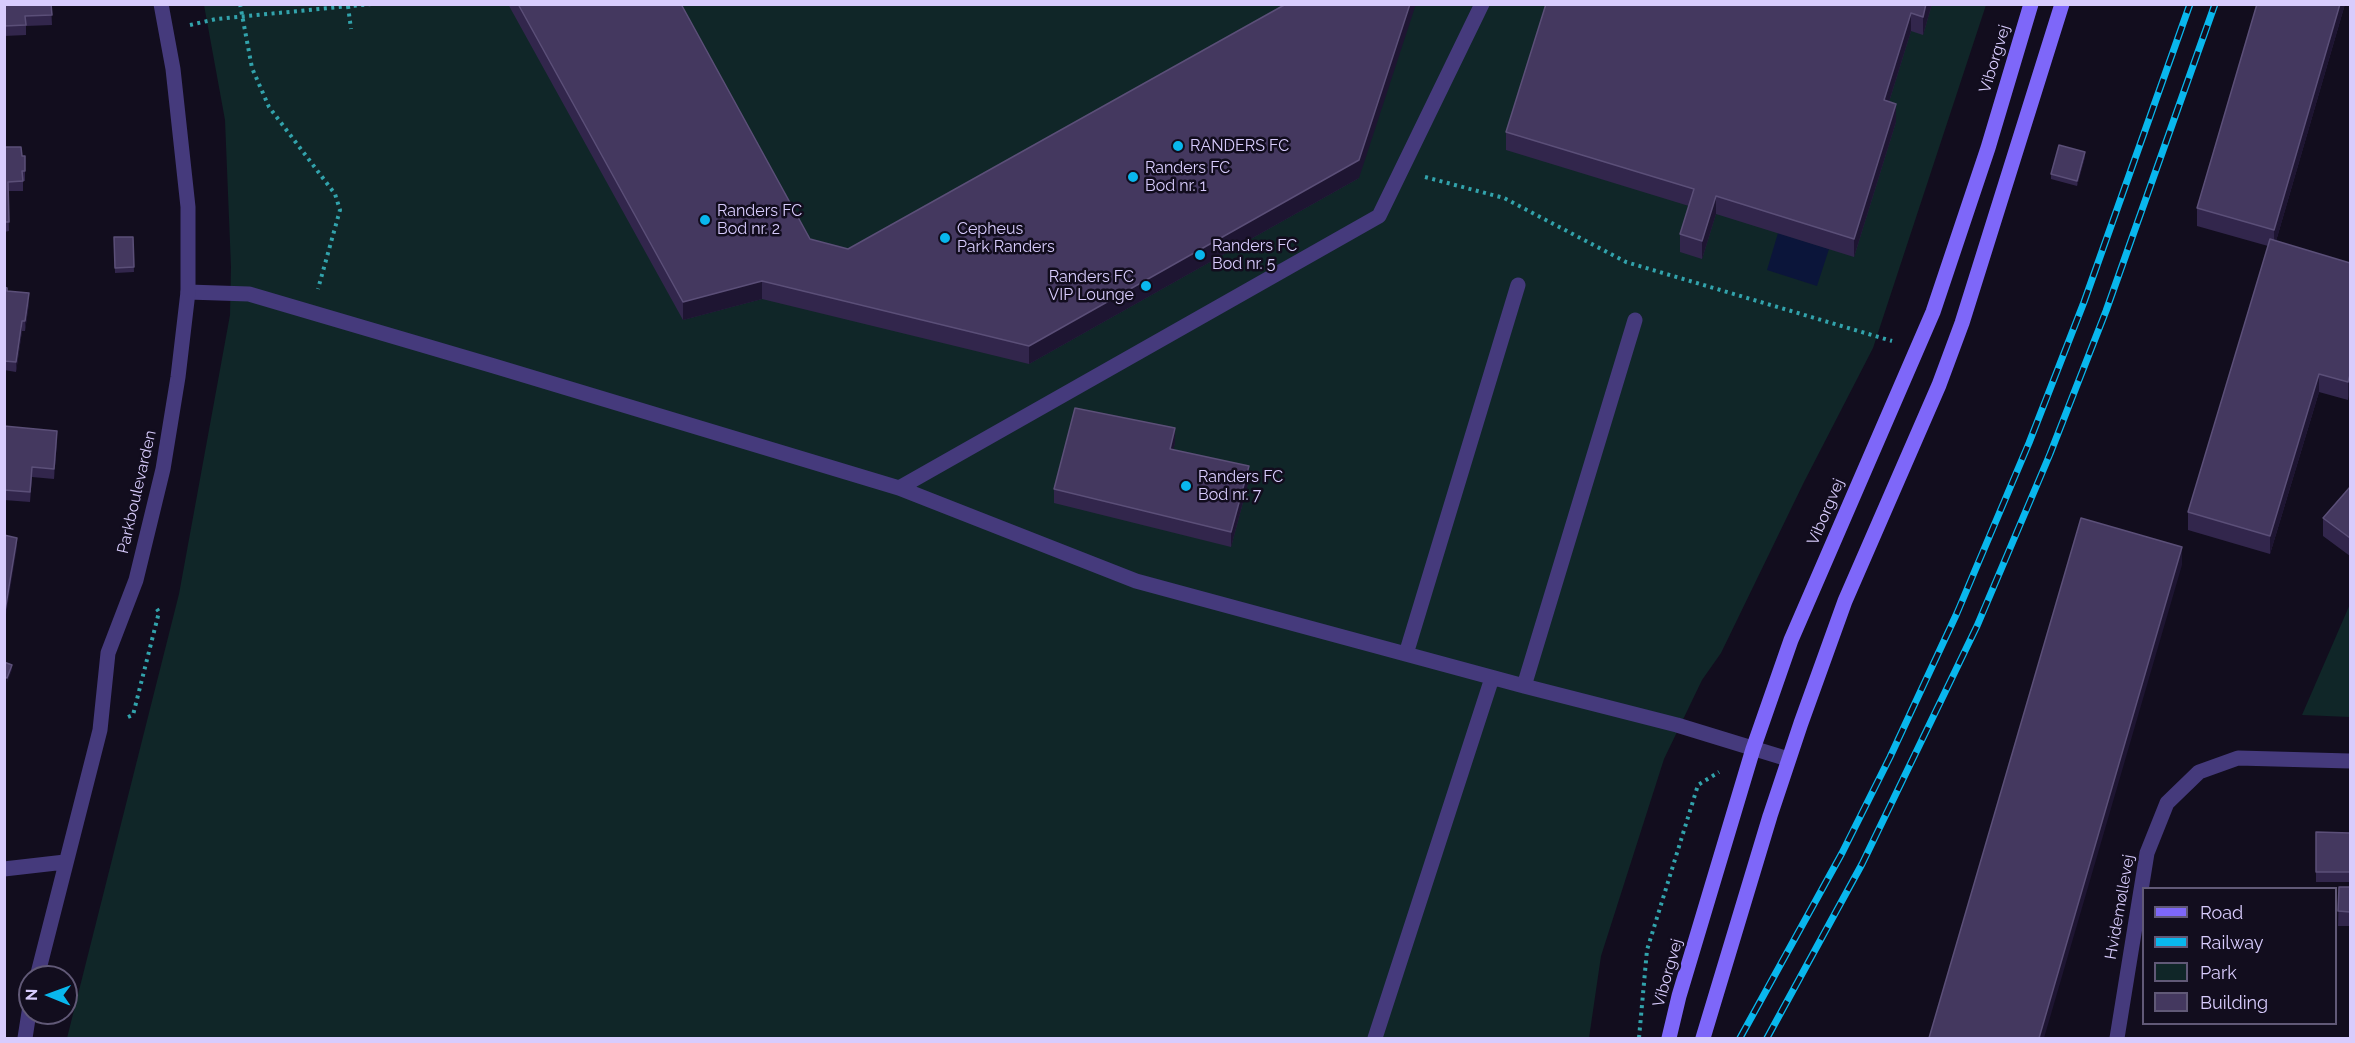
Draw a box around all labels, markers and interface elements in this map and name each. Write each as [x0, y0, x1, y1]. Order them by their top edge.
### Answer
street label: Viborgvej [1976, 23, 2014, 95]
place label: RANDERS FC [1190, 136, 1289, 156]
marker: RANDERS FC [1171, 139, 1185, 153]
place label: Randers FC Bod nr. 1 [1145, 158, 1230, 196]
marker: Randers FC Bod nr. 1 [1126, 170, 1140, 184]
place label: Randers FC Bod nr. 2 [717, 201, 802, 239]
marker: Randers FC Bod nr. 2 [698, 213, 712, 227]
place label: Cepheus Park Randers [957, 219, 1055, 257]
marker: Cepheus Park Randers [938, 231, 952, 245]
place label: Randers FC Bod nr. 5 [1212, 236, 1297, 274]
marker: Randers FC Bod nr. 5 [1193, 248, 1207, 262]
place label: Randers FC VIP Lounge [1048, 267, 1134, 305]
marker: Randers FC VIP Lounge [1139, 279, 1153, 293]
street label: Parkboulevarden [113, 428, 161, 556]
place label: Randers FC Bod nr. 7 [1198, 467, 1283, 505]
street label: Viborgvej [1803, 476, 1849, 548]
marker: Randers FC Bod nr. 7 [1179, 479, 1193, 493]
street label: Hvidemøllevej [2101, 853, 2139, 961]
legend [2142, 887, 2337, 1025]
text: Road [2200, 902, 2243, 923]
text: Railway [2200, 932, 2264, 953]
street label: Viborgvej [1649, 937, 1687, 1009]
text: Park [2200, 962, 2237, 983]
north arrow [18, 965, 78, 1025]
text: N [22, 988, 41, 1001]
text: Building [2200, 992, 2268, 1013]

